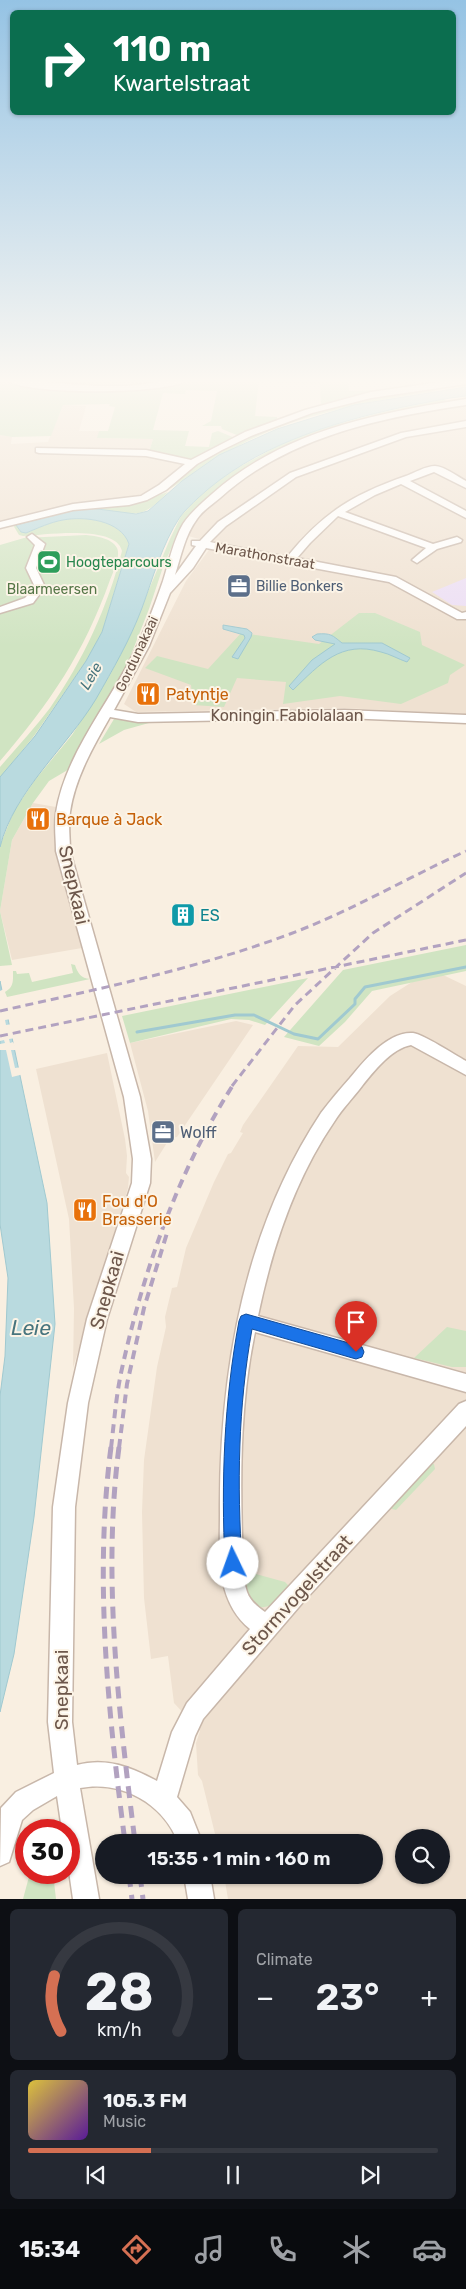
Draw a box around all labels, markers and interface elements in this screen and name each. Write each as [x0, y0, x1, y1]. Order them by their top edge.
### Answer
text: 110 m [113, 28, 211, 70]
icon: right [30, 30, 95, 95]
text: Kwartelstraat [113, 70, 250, 97]
street label: Marathonstraat [214, 539, 317, 573]
sports icon: Hoogteparcours [36, 549, 62, 575]
place label: Hoogteparcours [66, 554, 172, 571]
office icon: Billie Bonkers [226, 573, 252, 599]
place label: Billie Bonkers [256, 578, 343, 595]
park label: Blaarmeersen [7, 581, 97, 598]
street label: Gordunakaai [112, 613, 162, 695]
water label: Leie [76, 659, 106, 693]
restaurant icon: Patyntje [135, 681, 161, 707]
place label: Patyntje [166, 685, 229, 704]
street label: Koningin Fabiolalaan [211, 706, 363, 725]
restaurant icon: Barque à Jack [25, 806, 51, 832]
place label: Barque à Jack [56, 810, 163, 829]
street label: Snepkaai [54, 843, 94, 927]
building icon: ES [170, 902, 196, 928]
place label: ES [200, 906, 220, 925]
office icon: Wolff [150, 1119, 176, 1145]
place label: Wolff [180, 1123, 217, 1142]
place label: Fou d'O Brasserie [102, 1192, 172, 1229]
restaurant icon: Fou d'O Brasserie [72, 1197, 98, 1223]
street label: Snepkaai [85, 1248, 129, 1332]
pin [335, 1301, 377, 1352]
icon: arrive [342, 1308, 370, 1336]
water label: Leie [11, 1315, 51, 1340]
street label: Stormvogelstraat [237, 1530, 357, 1660]
position arrow [206, 1536, 258, 1588]
street label: Snepkaai [50, 1650, 73, 1730]
speed limit sign: 30 [15, 1819, 80, 1884]
map controls [395, 1829, 450, 1884]
button: search [395, 1829, 450, 1884]
text: 15:35 · 1 min · 160 m [147, 1847, 331, 1870]
text: Climate [256, 1950, 313, 1969]
text: 28 [84, 1961, 154, 2023]
text: 23° [315, 1974, 379, 2020]
text: − [256, 1981, 274, 2014]
text: + [421, 1981, 438, 2014]
text: km/h [97, 2019, 141, 2040]
text: 105.3 FM [103, 2089, 187, 2112]
text: Music [103, 2112, 146, 2131]
icon: previous [82, 2161, 110, 2189]
icon: pause [219, 2161, 247, 2189]
icon: next [356, 2161, 384, 2189]
icon: directions [119, 2232, 154, 2267]
icon: music [192, 2232, 227, 2267]
icon: phone [265, 2232, 300, 2267]
icon: climate [339, 2232, 374, 2267]
icon: car [412, 2232, 447, 2267]
text: 15:34 [19, 2236, 80, 2263]

